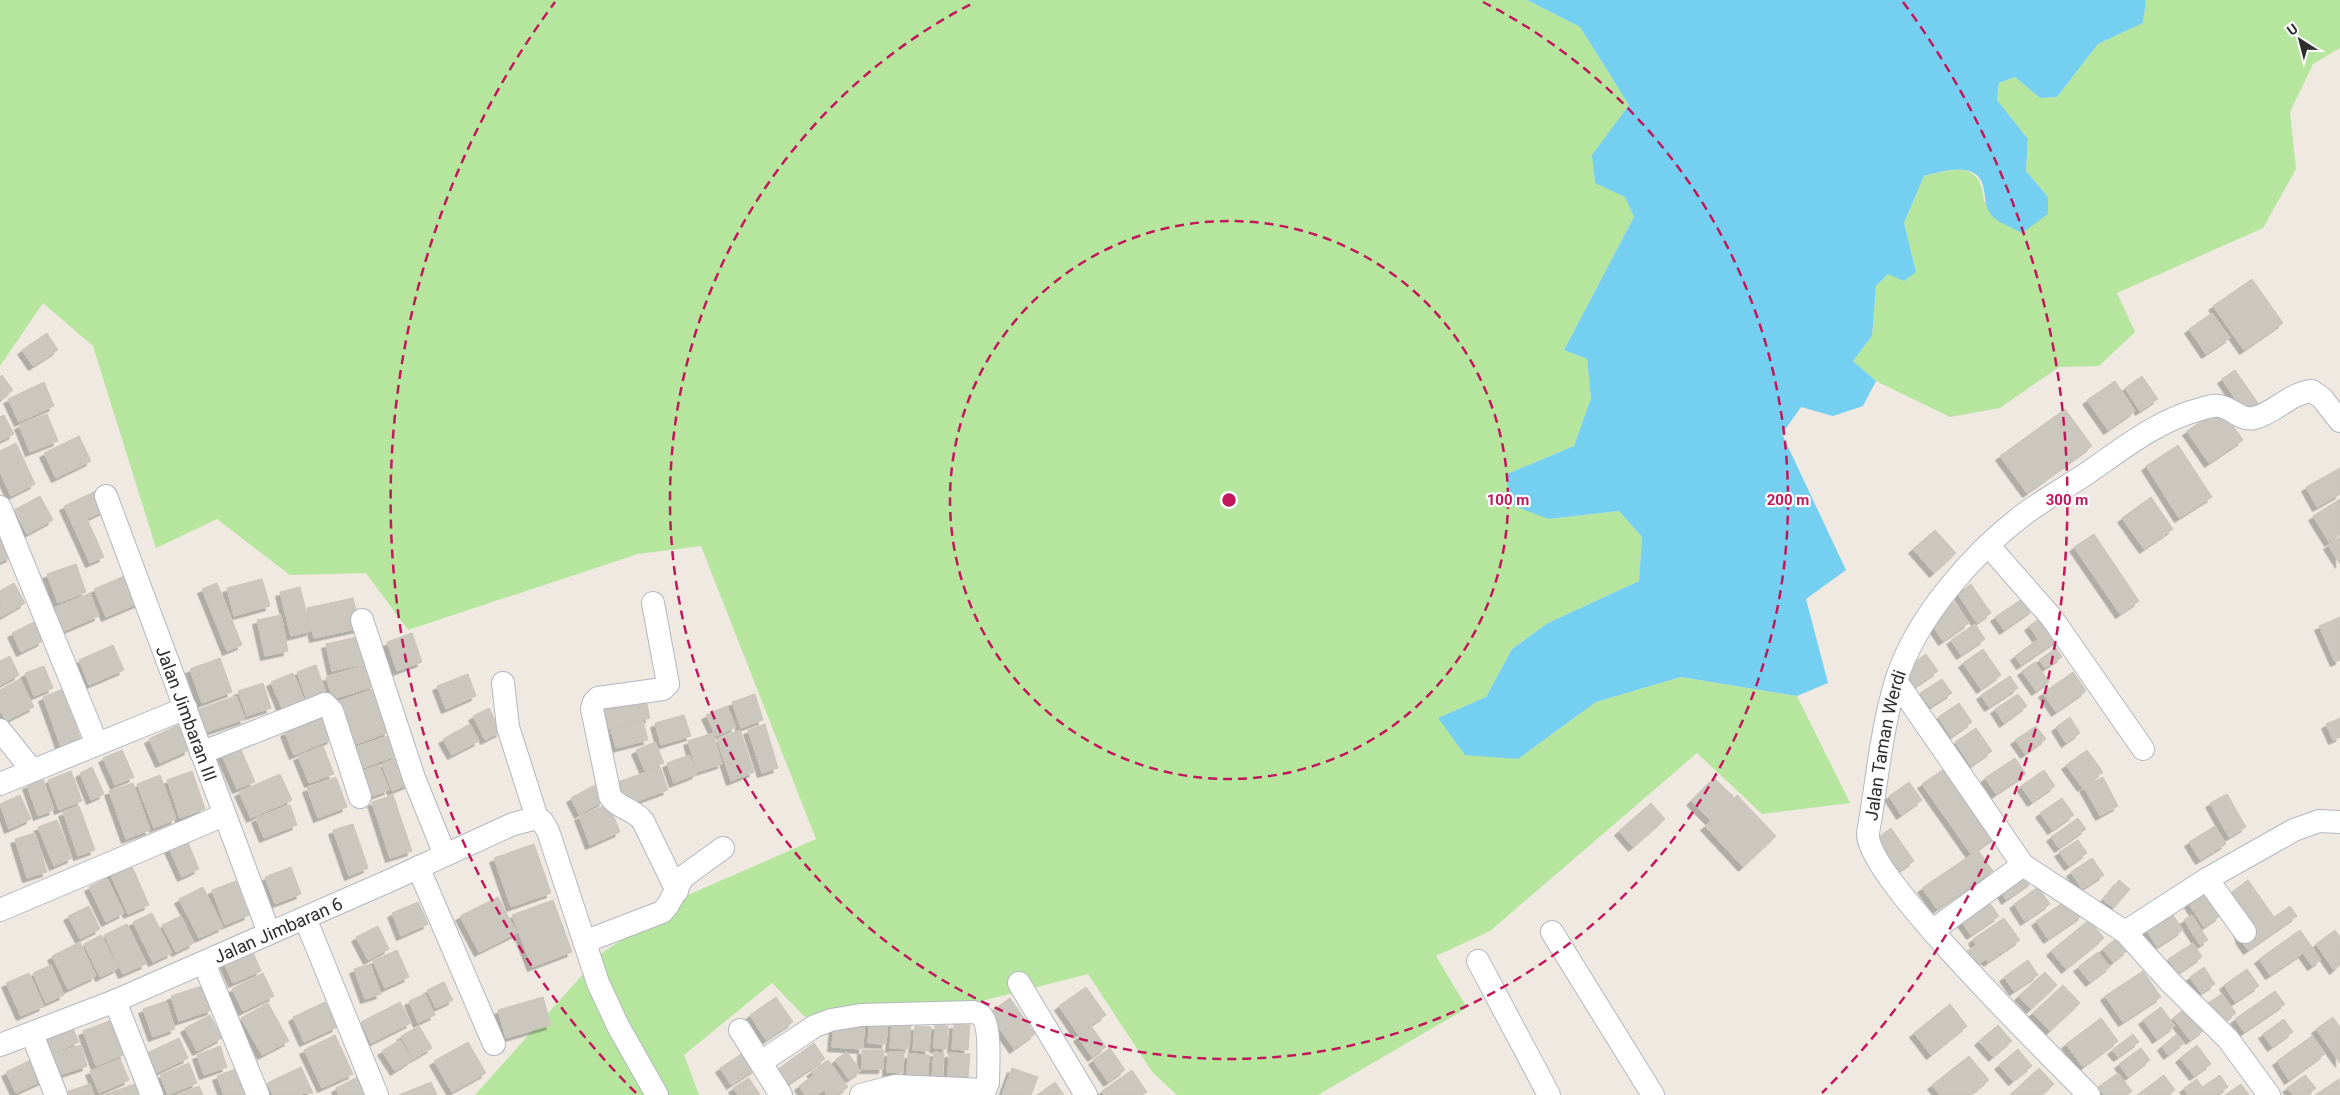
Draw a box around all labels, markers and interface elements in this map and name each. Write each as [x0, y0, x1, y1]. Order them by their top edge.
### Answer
north arrow [2275, 15, 2325, 65]
text: U [2284, 20, 2301, 39]
centre of rings [1220, 491, 1238, 509]
text: 100 m [1487, 491, 1529, 509]
text: 200 m [1767, 491, 1809, 509]
text: 300 m [2046, 491, 2088, 509]
street label: Jalan Jimbaran III [152, 643, 222, 784]
street label: Jalan Taman Werdi [1860, 667, 1910, 822]
street label: Jalan Jimbaran 6 [210, 892, 346, 967]

